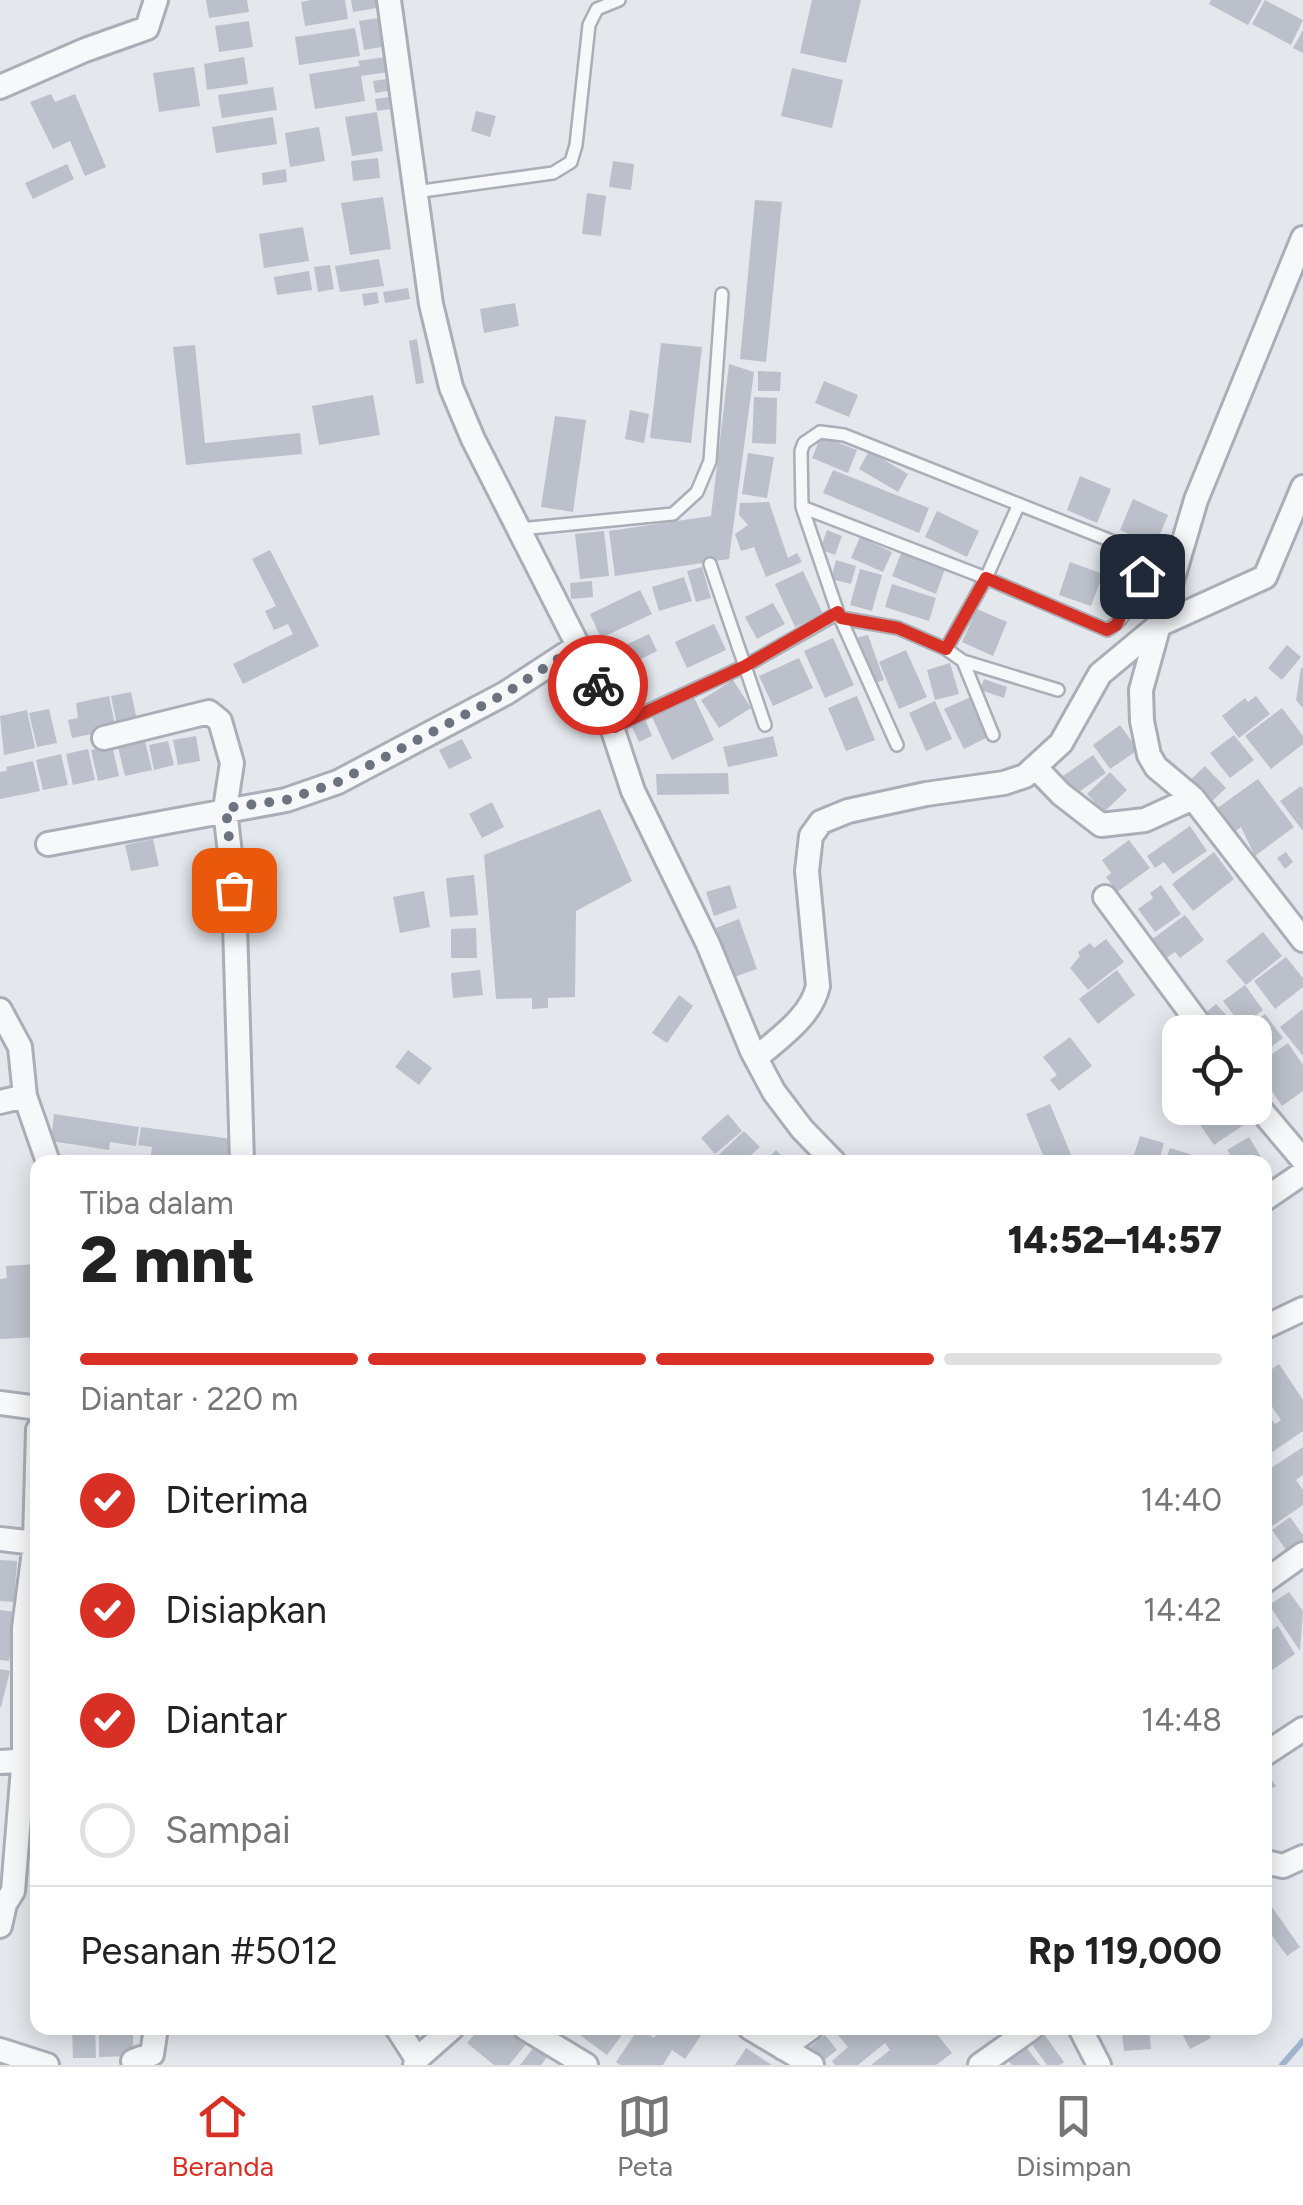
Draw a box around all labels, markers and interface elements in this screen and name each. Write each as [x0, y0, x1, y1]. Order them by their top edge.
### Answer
pin [1100, 534, 1185, 619]
icon: home [1115, 549, 1170, 604]
courier [548, 635, 648, 735]
icon: bike [571, 658, 626, 713]
pin [192, 848, 277, 933]
icon: bag [207, 863, 262, 918]
map controls [1162, 1015, 1272, 1125]
button: locate [1162, 1015, 1272, 1125]
text: Tiba dalam [80, 1184, 234, 1222]
text: 14:52–14:57 [1007, 1217, 1222, 1263]
text: 2 mnt [80, 1220, 255, 1298]
text: Diantar · 220 m [80, 1380, 298, 1418]
icon: check [80, 1473, 135, 1528]
text: Diterima [165, 1477, 308, 1523]
text: 14:40 [1140, 1481, 1222, 1519]
icon: check [80, 1583, 135, 1638]
text: Disiapkan [165, 1587, 327, 1633]
text: 14:42 [1143, 1591, 1222, 1629]
icon: check [80, 1693, 135, 1748]
text: Diantar [165, 1697, 287, 1743]
text: 14:48 [1141, 1701, 1222, 1739]
text: Sampai [165, 1807, 291, 1853]
text: Pesanan #5012 [80, 1928, 338, 1974]
text: Rp 119,000 [1028, 1928, 1222, 1974]
tab: Beranda [171, 2089, 274, 2183]
tab: Peta [617, 2089, 673, 2183]
tab: Disimpan [1016, 2089, 1131, 2183]

